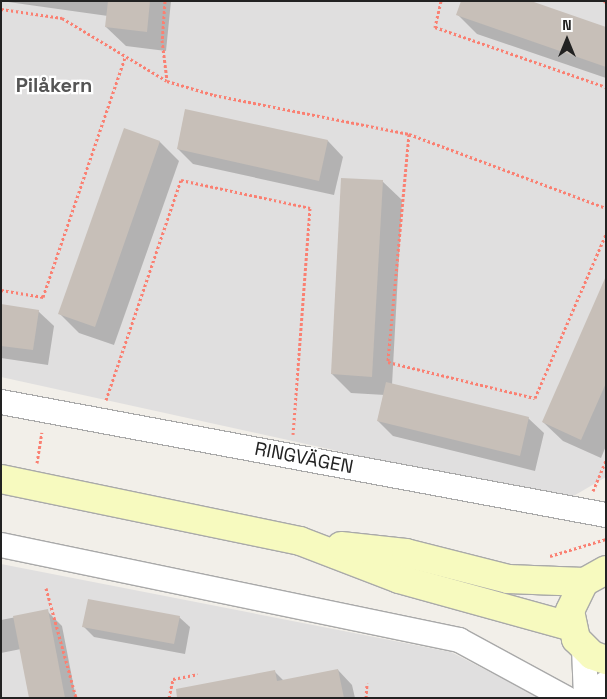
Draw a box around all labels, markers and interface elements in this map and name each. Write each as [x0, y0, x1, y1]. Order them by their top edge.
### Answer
north arrow [542, 15, 592, 65]
text: N [562, 16, 572, 34]
district label: Pilåkern [16, 73, 92, 97]
street label: RINGVÄGEN [253, 437, 355, 479]

